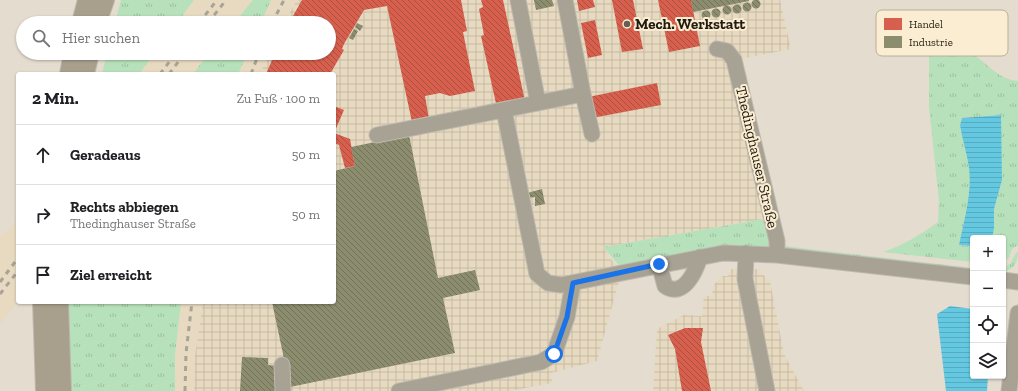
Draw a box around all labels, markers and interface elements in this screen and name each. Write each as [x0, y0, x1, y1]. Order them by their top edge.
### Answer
legend [876, 10, 1008, 56]
place label: Mech. Werkstatt [635, 15, 746, 33]
search box [16, 16, 336, 60]
text: Handel [909, 18, 943, 31]
marker: Mech. Werkstatt [622, 19, 632, 29]
icon: search [30, 27, 52, 49]
text: Hier suchen [62, 29, 140, 47]
text: Industrie [909, 36, 953, 49]
street label: Thedinghauser Straße [732, 84, 782, 230]
text: 2 Min. [32, 88, 79, 108]
text: Zu Fuß · 100 m [237, 91, 320, 106]
icon: ahead [32, 144, 54, 166]
text: Geradeaus [70, 146, 141, 164]
text: 50 m [292, 147, 320, 162]
text: Rechts abbiegen [70, 198, 179, 216]
icon: right [32, 204, 54, 226]
text: 50 m [292, 207, 320, 222]
text: Thedinghauser Straße [70, 216, 196, 231]
map controls [970, 235, 1006, 379]
button: + [970, 235, 1006, 271]
route end [650, 255, 668, 273]
icon: arrive [32, 264, 54, 286]
text: Ziel erreicht [70, 266, 152, 284]
button: − [970, 271, 1006, 307]
button: locate [970, 307, 1006, 343]
button: layers [970, 343, 1006, 379]
route start [545, 345, 563, 363]

